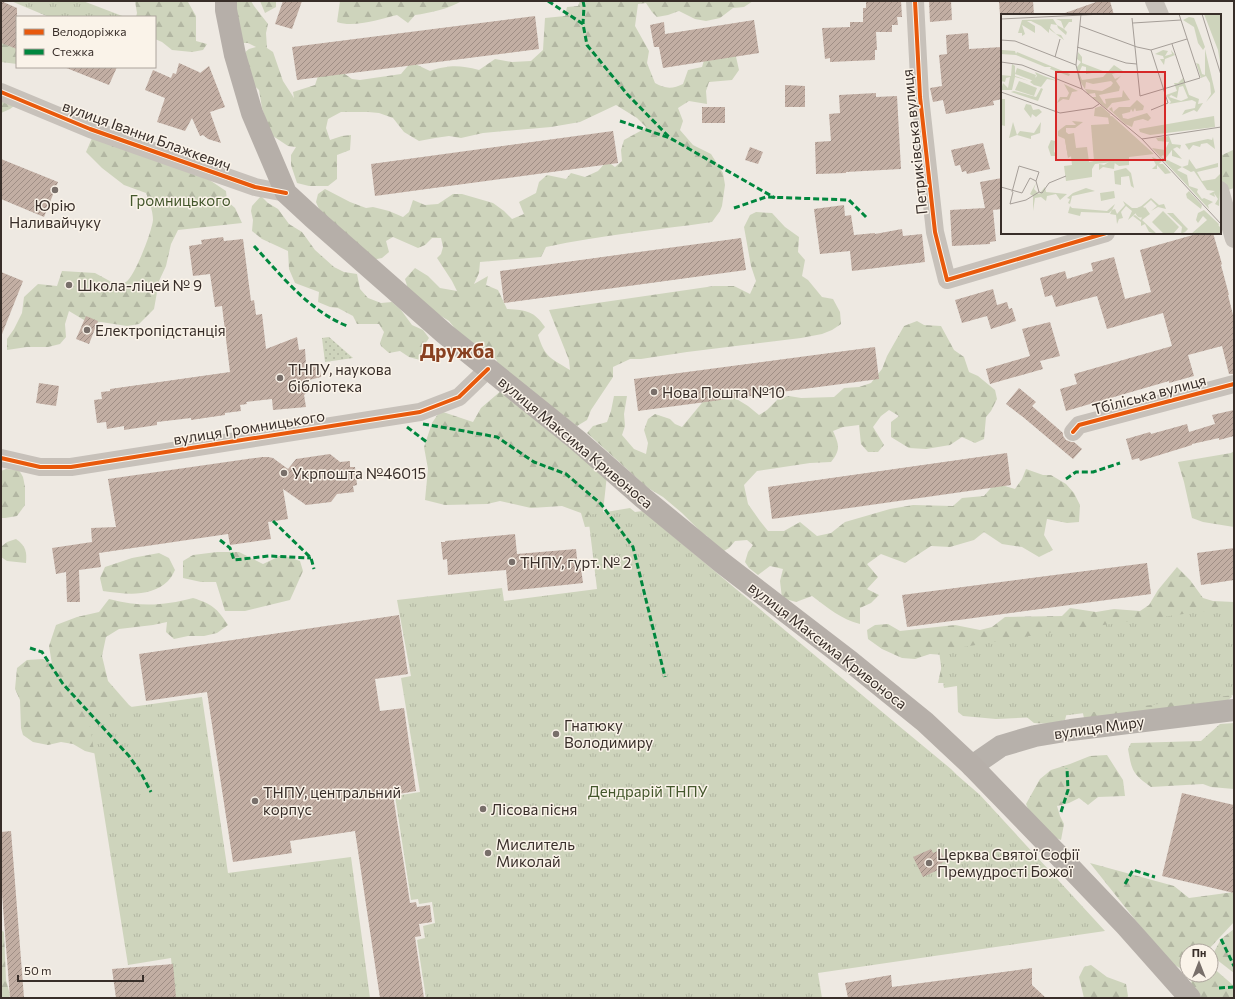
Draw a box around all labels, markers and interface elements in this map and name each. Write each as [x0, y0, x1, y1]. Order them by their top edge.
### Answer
inset map [1001, 14, 1221, 234]
legend [16, 16, 156, 68]
text: Велодоріжка [52, 24, 127, 38]
text: Стежка [52, 44, 94, 58]
street label: Петриківська вулиця [897, 68, 931, 216]
street label: вулиця Іванни Блажкевич [60, 96, 234, 174]
marker: Юрію Наливайчуку [50, 185, 60, 195]
park label: Громницького [129, 191, 231, 209]
place label: Юрію Наливайчуку [9, 196, 101, 231]
place label: Школа-ліцей № 9 [77, 276, 202, 294]
marker: Школа-ліцей № 9 [64, 280, 74, 290]
place label: Електропідстанція [95, 321, 226, 339]
marker: Електропідстанція [82, 325, 92, 335]
district label: Дружба [420, 339, 494, 362]
place label: ТНПУ, наукова бібліотека [288, 360, 392, 395]
street label: Тбіліська вулиця [1090, 370, 1208, 418]
street label: вулиця Максима Кривоноса [495, 372, 657, 512]
marker: ТНПУ, наукова бібліотека [275, 373, 285, 383]
place label: Нова Пошта №10 [662, 383, 785, 401]
marker: Нова Пошта №10 [649, 387, 659, 397]
street label: вулиця Громницького [172, 406, 326, 448]
place label: Укрпошта №46015 [292, 464, 426, 482]
marker: Укрпошта №46015 [279, 468, 289, 478]
place label: ТНПУ, гурт. № 2 [520, 553, 631, 571]
marker: ТНПУ, гурт. № 2 [507, 557, 517, 567]
street label: вулиця Максима Кривоноса [745, 578, 911, 712]
street label: вулиця Миру [1053, 712, 1146, 742]
place label: Гнатюку Володимиру [564, 716, 653, 751]
marker: Гнатюку Володимиру [551, 729, 561, 739]
park label: Дендрарій ТНПУ [588, 782, 708, 800]
place label: ТНПУ, центральний корпус [263, 783, 401, 818]
marker: ТНПУ, центральний корпус [250, 796, 260, 806]
place label: Лісова пісня [491, 800, 577, 818]
marker: Лісова пісня [478, 804, 488, 814]
place label: Мислитель Миколай [496, 835, 575, 870]
place label: Церква Святої Софії Премудрості Божої [937, 845, 1081, 880]
marker: Мислитель Миколай [483, 848, 493, 858]
marker: Церква Святої Софії Премудрості Божої [924, 858, 934, 868]
north arrow [1179, 943, 1219, 983]
text: Пн [1192, 946, 1206, 959]
scale bar [18, 957, 143, 983]
text: 50 m [24, 963, 52, 977]

